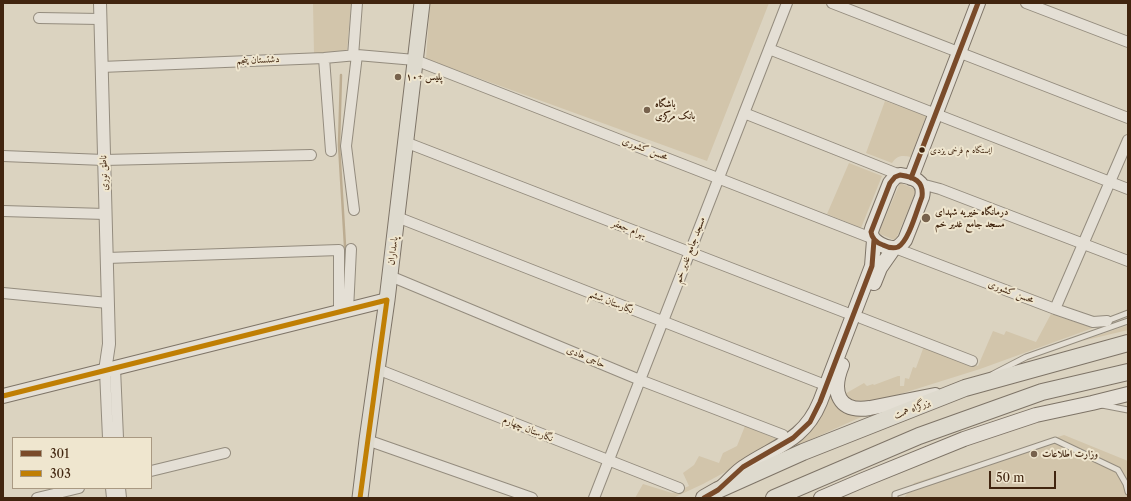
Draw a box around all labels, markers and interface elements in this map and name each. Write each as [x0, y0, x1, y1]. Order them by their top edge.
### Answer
street label: دشتستان پنجم [236, 53, 280, 67]
place label: پلیس +۱۰ [406, 71, 442, 83]
marker: پلیس +۱۰ [393, 72, 403, 82]
place label: باشگاه بانک مرکزی [655, 98, 695, 122]
marker: باشگاه بانک مرکزی [642, 105, 652, 115]
street label: محسن کشوری [620, 135, 670, 163]
marker: ایستگاه م فرخی یزدی [917, 145, 927, 155]
place label: ایستگاه م فرخی یزدی [930, 145, 992, 155]
street label: ناطق نوری [97, 155, 111, 191]
place label: درمانگاه خیریه شهدای مسجد جامع غدیر خم [935, 206, 1008, 230]
marker: درمانگاه خیریه شهدای مسجد جامع غدیر خم [920, 212, 932, 224]
street label: مسجد جامع غدیر خم [672, 215, 708, 285]
street label: بهرام جعفر [610, 217, 648, 241]
street label: پاسداران [385, 236, 401, 266]
street label: محسن کشوری [986, 278, 1036, 306]
street label: نگارستان ششم [587, 288, 635, 316]
street label: حاجی هادی [565, 343, 607, 371]
street label: بزرگراه همت [892, 396, 932, 422]
street label: نگارستان چهارم [501, 413, 555, 445]
legend [12, 437, 152, 489]
text: 301 [50, 446, 69, 461]
place label: وزارت اطلاعات [1042, 448, 1098, 460]
marker: وزارت اطلاعات [1029, 449, 1039, 459]
scale bar [991, 463, 1058, 489]
text: 303 [50, 466, 71, 481]
text: 50 m [996, 470, 1025, 485]

